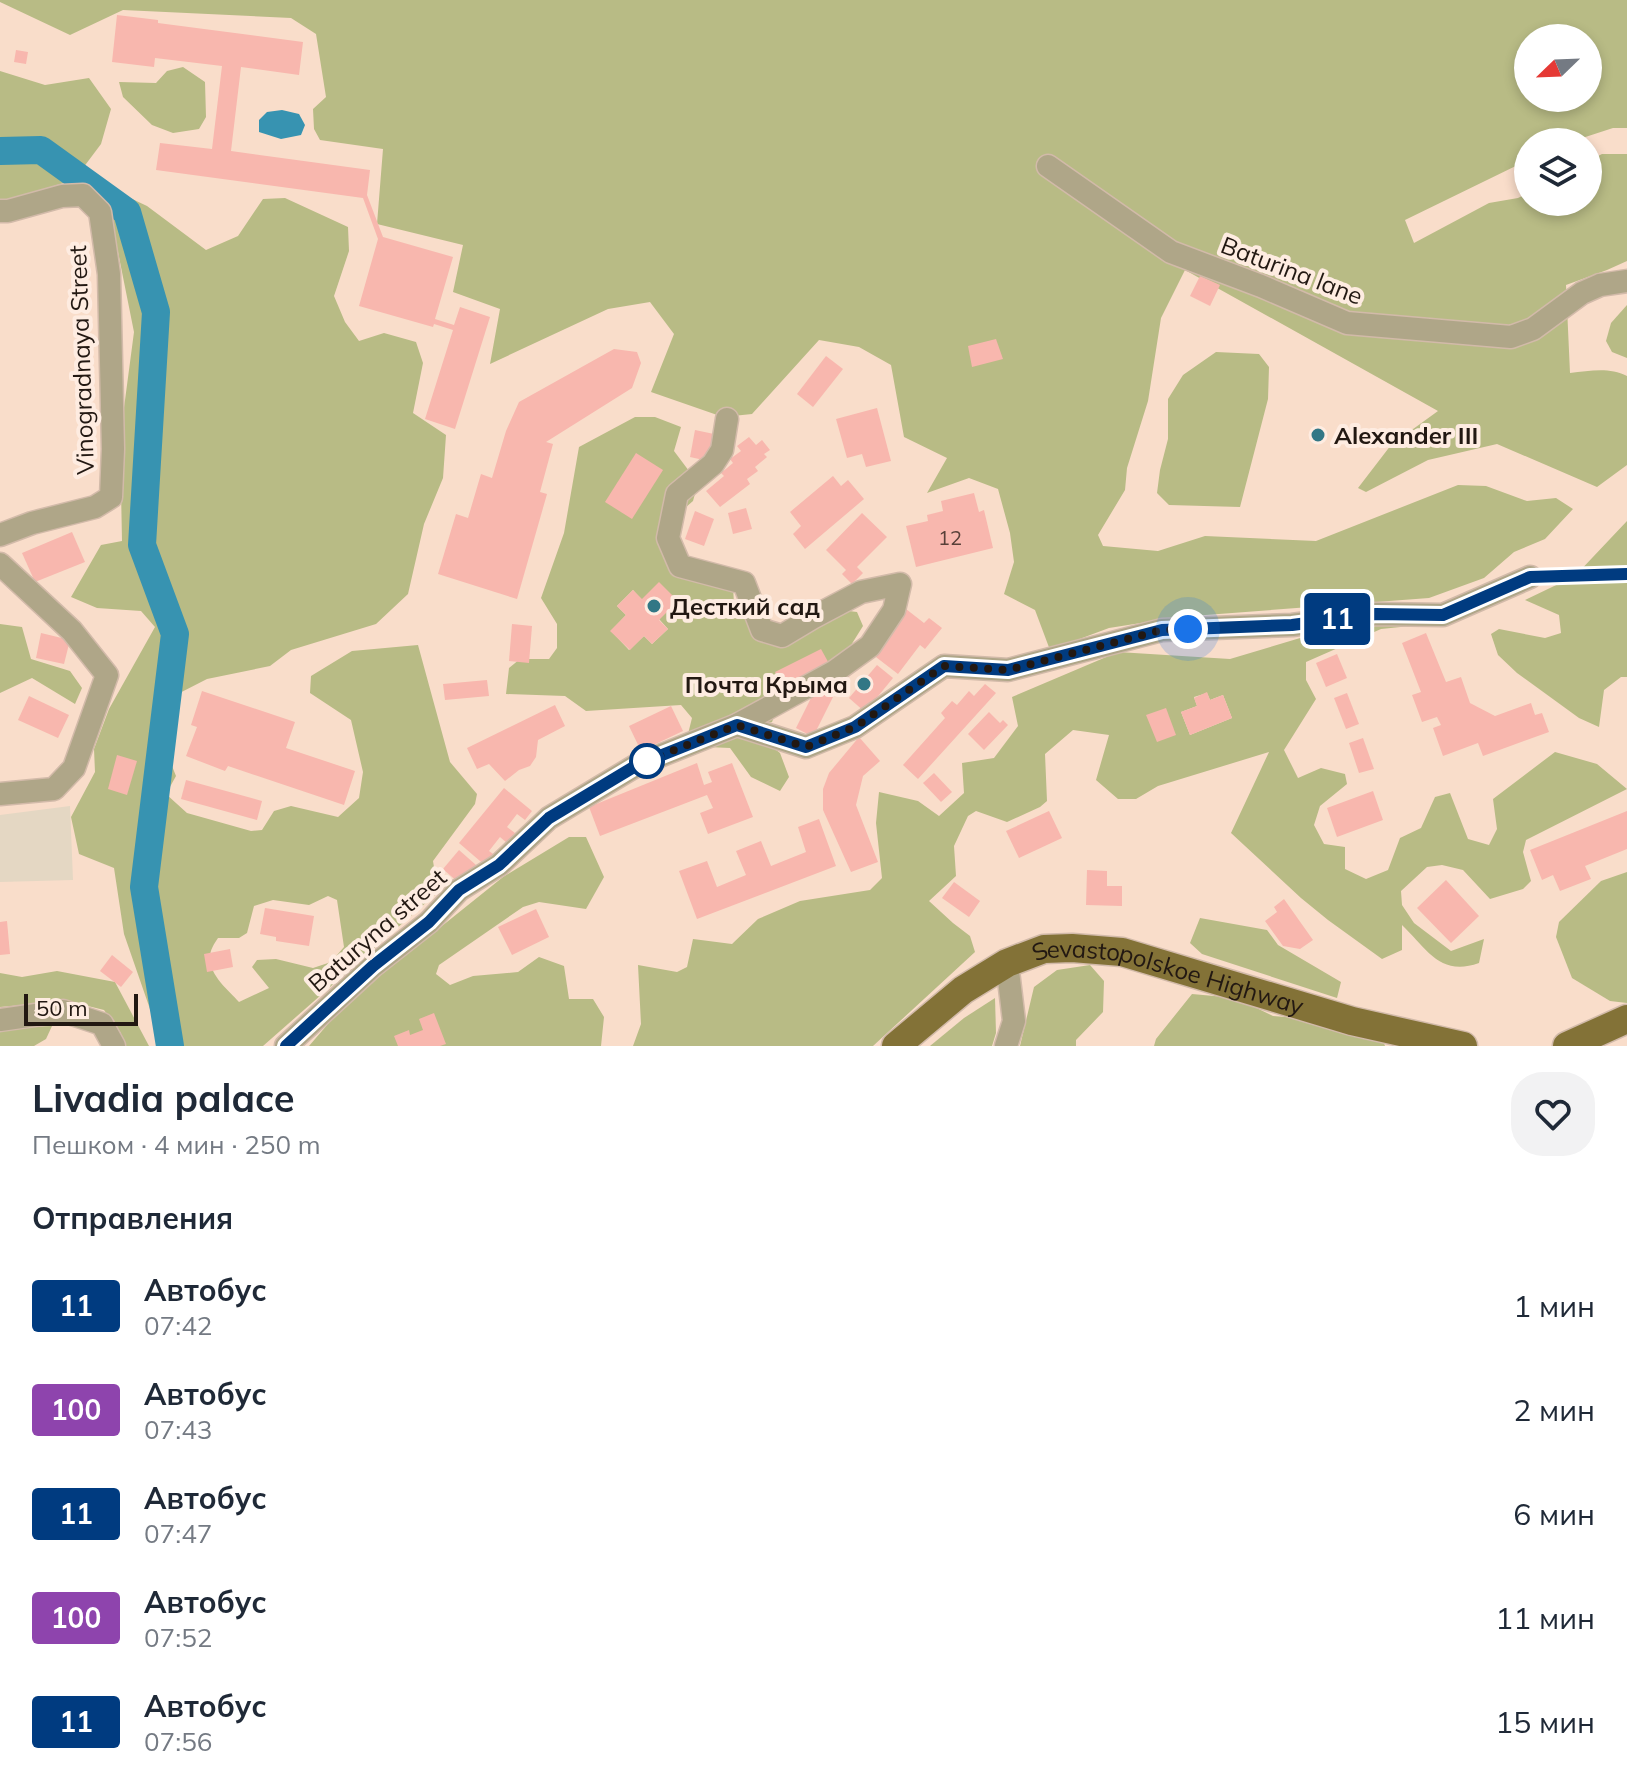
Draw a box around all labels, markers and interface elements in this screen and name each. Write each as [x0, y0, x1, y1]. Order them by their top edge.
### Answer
north arrow [1514, 24, 1602, 112]
map controls [1514, 24, 1602, 216]
button: layers [1514, 128, 1602, 216]
street label: Baturina lane [1217, 229, 1367, 311]
street label: Vinogradnaya Street [62, 245, 100, 475]
place label: Alexander III [1334, 420, 1478, 450]
marker: Alexander III [1309, 426, 1327, 444]
house number: 12 [938, 525, 962, 550]
place label: Десткий сад [670, 591, 820, 621]
line badge: 11 [1301, 593, 1373, 645]
marker: Десткий сад [645, 597, 663, 615]
text: 11 [1320, 601, 1354, 636]
your location [1168, 609, 1208, 649]
place label: Почта Крыма [685, 669, 848, 699]
marker: Почта Крыма [855, 675, 873, 693]
unlabelled marker [630, 744, 664, 778]
street label: Baturyna street [302, 862, 452, 998]
street label: Sevastopolskoe Highway [1027, 933, 1308, 1021]
scale bar [24, 990, 138, 1026]
text: 50 m [36, 994, 87, 1022]
button: heart [1511, 1072, 1595, 1156]
text: Livadia palace [32, 1074, 295, 1122]
text: Пешком · 4 мин · 250 m [32, 1128, 321, 1161]
text: Отправления [32, 1199, 233, 1237]
text: Автобус [144, 1271, 267, 1309]
text: 1 мин [1513, 1287, 1595, 1325]
text: 11 [59, 1288, 93, 1323]
text: 07:42 [144, 1309, 212, 1342]
text: Автобус [144, 1375, 267, 1413]
text: 2 мин [1513, 1391, 1595, 1429]
text: 100 [51, 1392, 101, 1427]
text: 07:43 [144, 1413, 212, 1446]
text: Автобус [144, 1479, 267, 1517]
text: 6 мин [1513, 1495, 1595, 1533]
text: 11 [59, 1496, 93, 1531]
text: 07:47 [144, 1517, 212, 1550]
text: Автобус [144, 1583, 267, 1621]
text: 11 мин [1495, 1599, 1595, 1637]
text: 100 [51, 1600, 101, 1635]
text: 07:52 [144, 1621, 212, 1654]
text: Автобус [144, 1687, 267, 1725]
text: 15 мин [1495, 1703, 1595, 1741]
text: 11 [59, 1704, 93, 1739]
text: 07:56 [144, 1725, 212, 1758]

